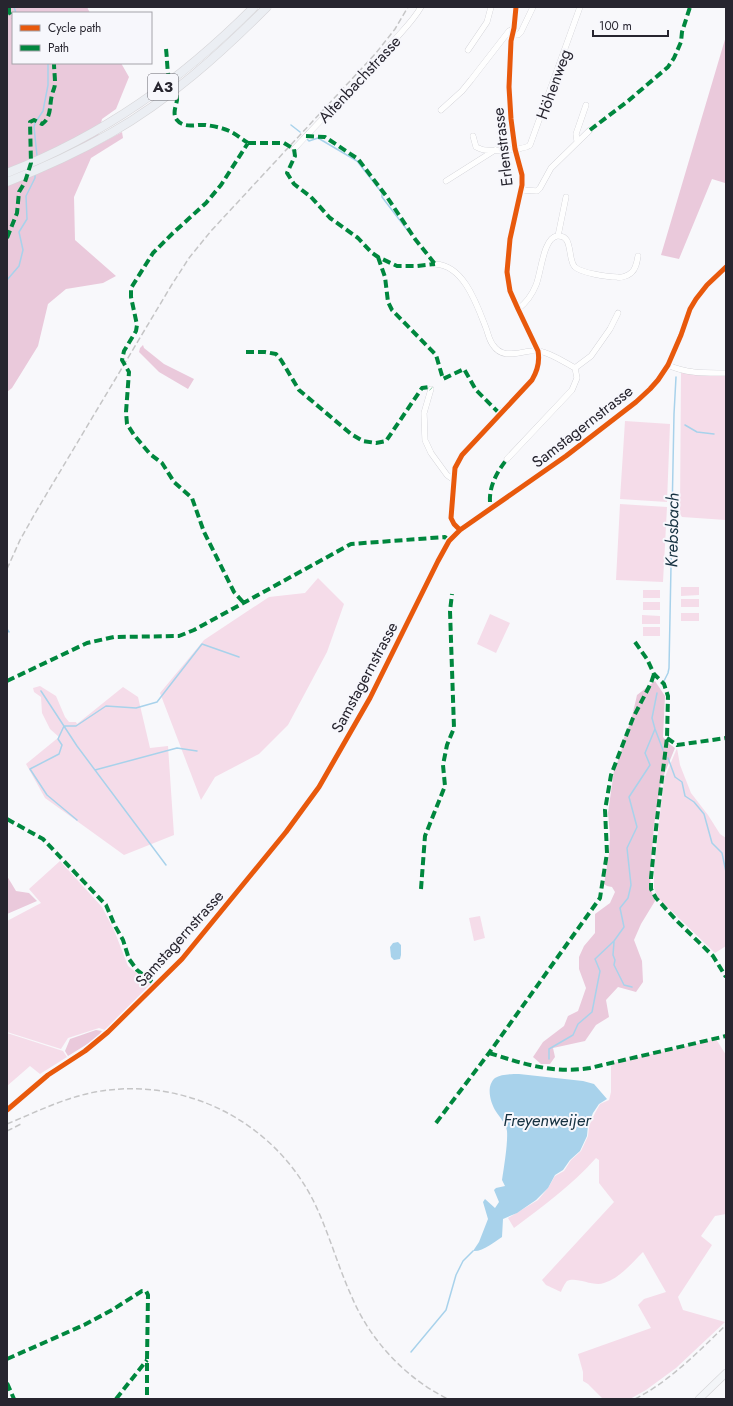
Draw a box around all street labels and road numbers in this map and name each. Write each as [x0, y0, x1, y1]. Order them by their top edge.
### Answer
street label: Altenbachstrasse [313, 30, 406, 128]
street label: Höhenweg [530, 46, 577, 122]
road number: A3 [148, 74, 178, 100]
street label: Erlenstrasse [486, 106, 519, 188]
street label: Samstagernstrasse [527, 380, 638, 473]
street label: Samstagernstrasse [325, 618, 403, 737]
street label: Samstagernstrasse [130, 885, 229, 992]

